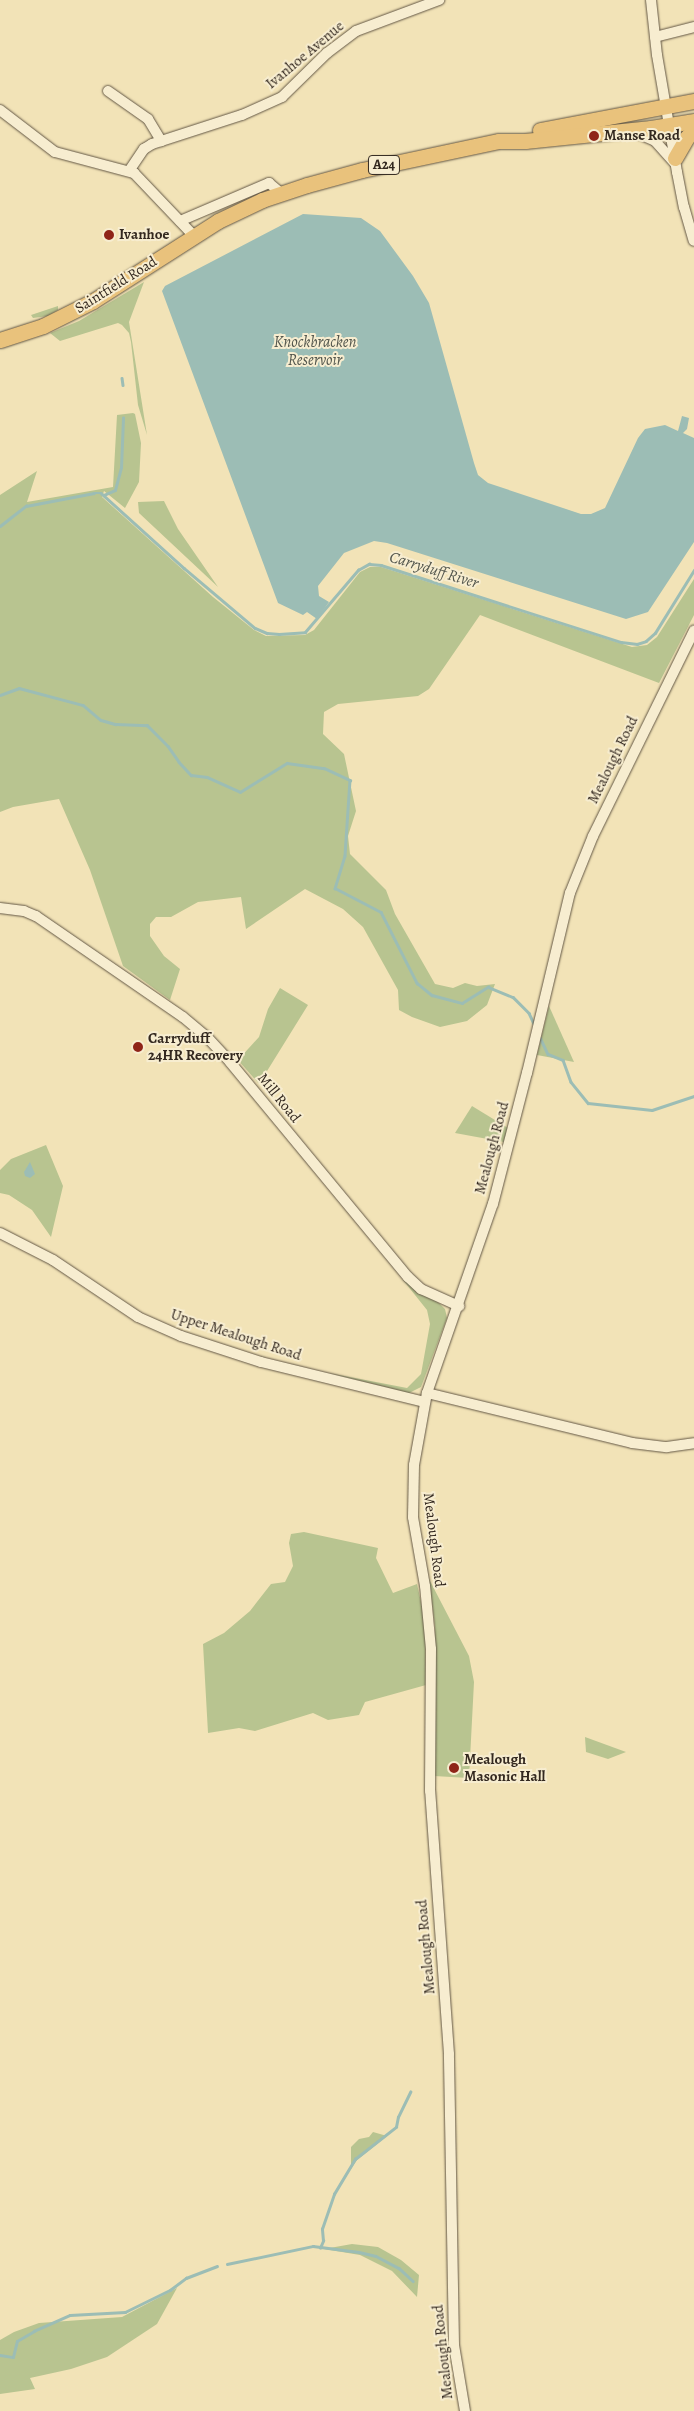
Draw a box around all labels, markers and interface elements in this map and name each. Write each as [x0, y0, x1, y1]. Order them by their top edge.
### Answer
street label: Ivanhoe Avenue [262, 17, 348, 93]
place label: Manse Road [604, 127, 680, 145]
marker: Manse Road [588, 130, 600, 142]
road number: A24 [368, 154, 400, 176]
place label: Ivanhoe [119, 226, 169, 244]
marker: Ivanhoe [103, 229, 115, 241]
street label: Saintfield Road [72, 253, 160, 317]
water label: Knockbracken Reservoir [274, 332, 356, 370]
water label: Carryduff River [387, 547, 481, 593]
street label: Mealough Road [584, 713, 642, 807]
place label: Carryduff 24HR Recovery [148, 1029, 243, 1064]
marker: Carryduff 24HR Recovery [132, 1041, 144, 1053]
street label: Mill Road [254, 1070, 304, 1126]
street label: Mealough Road [471, 1100, 513, 1196]
street label: Upper Mealough Road [168, 1305, 304, 1365]
street label: Mealough Road [419, 1492, 449, 1588]
place label: Mealough Masonic Hall [464, 1750, 546, 1785]
marker: Mealough Masonic Hall [448, 1762, 460, 1774]
street label: Mealough Road [413, 1899, 439, 1995]
street label: Mealough Road [429, 2304, 457, 2400]

